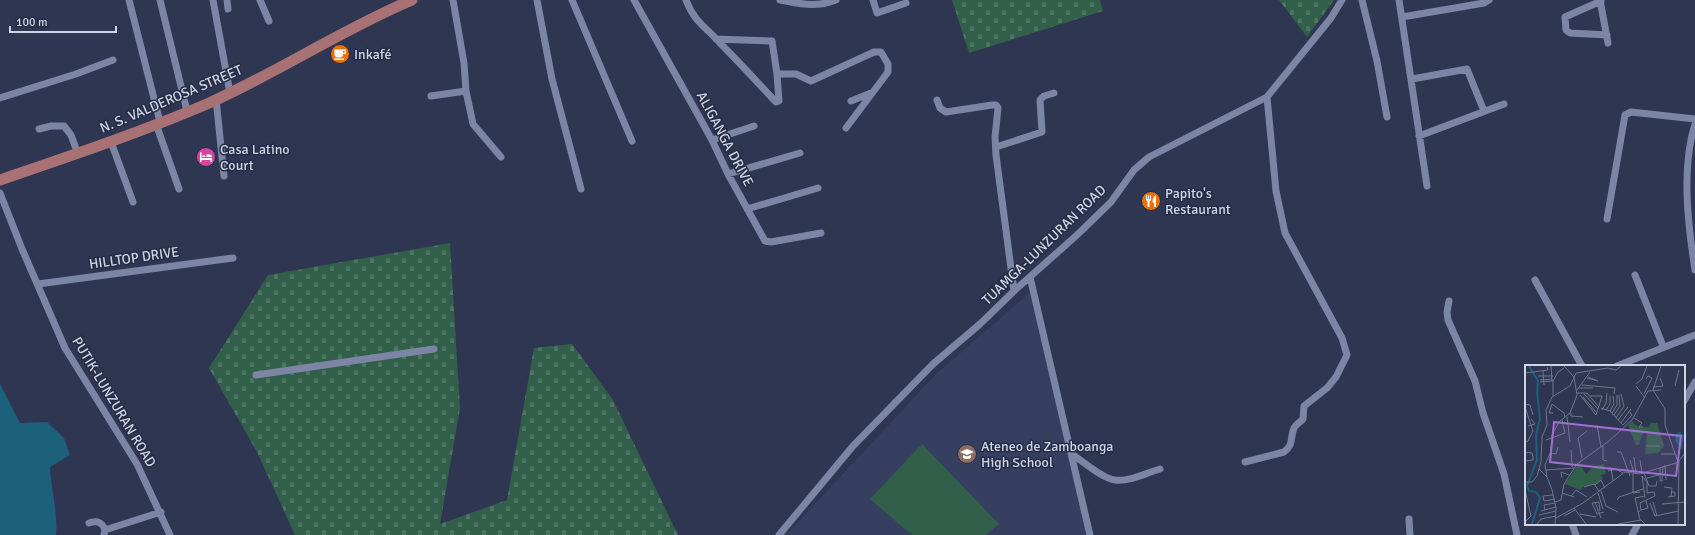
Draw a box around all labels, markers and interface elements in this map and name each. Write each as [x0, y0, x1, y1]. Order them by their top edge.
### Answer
scale bar [10, 8, 116, 34]
text: 100 m [16, 15, 48, 30]
cafe icon: Inkafé [329, 43, 351, 65]
place label: Inkafé [354, 46, 391, 63]
street label: N. S. VALDEROSA STREET [97, 61, 245, 137]
street label: ALIGANGA DRIVE [693, 89, 757, 189]
place label: Casa Latino Court [220, 141, 290, 174]
hotel icon: Casa Latino Court [195, 146, 217, 168]
street label: TUAMGA-LUNZURAN ROAD [978, 181, 1110, 309]
place label: Papito's Restaurant [1165, 185, 1231, 218]
restaurant icon: Papito's Restaurant [1140, 190, 1162, 212]
street label: HILLTOP DRIVE [88, 243, 180, 273]
street label: PUTIK-LUNZURAN ROAD [68, 334, 160, 470]
inset map [1525, 365, 1685, 525]
place label: Ateneo de Zamboanga High School [981, 438, 1113, 471]
school or university icon: Ateneo de Zamboanga High School [956, 443, 978, 465]

